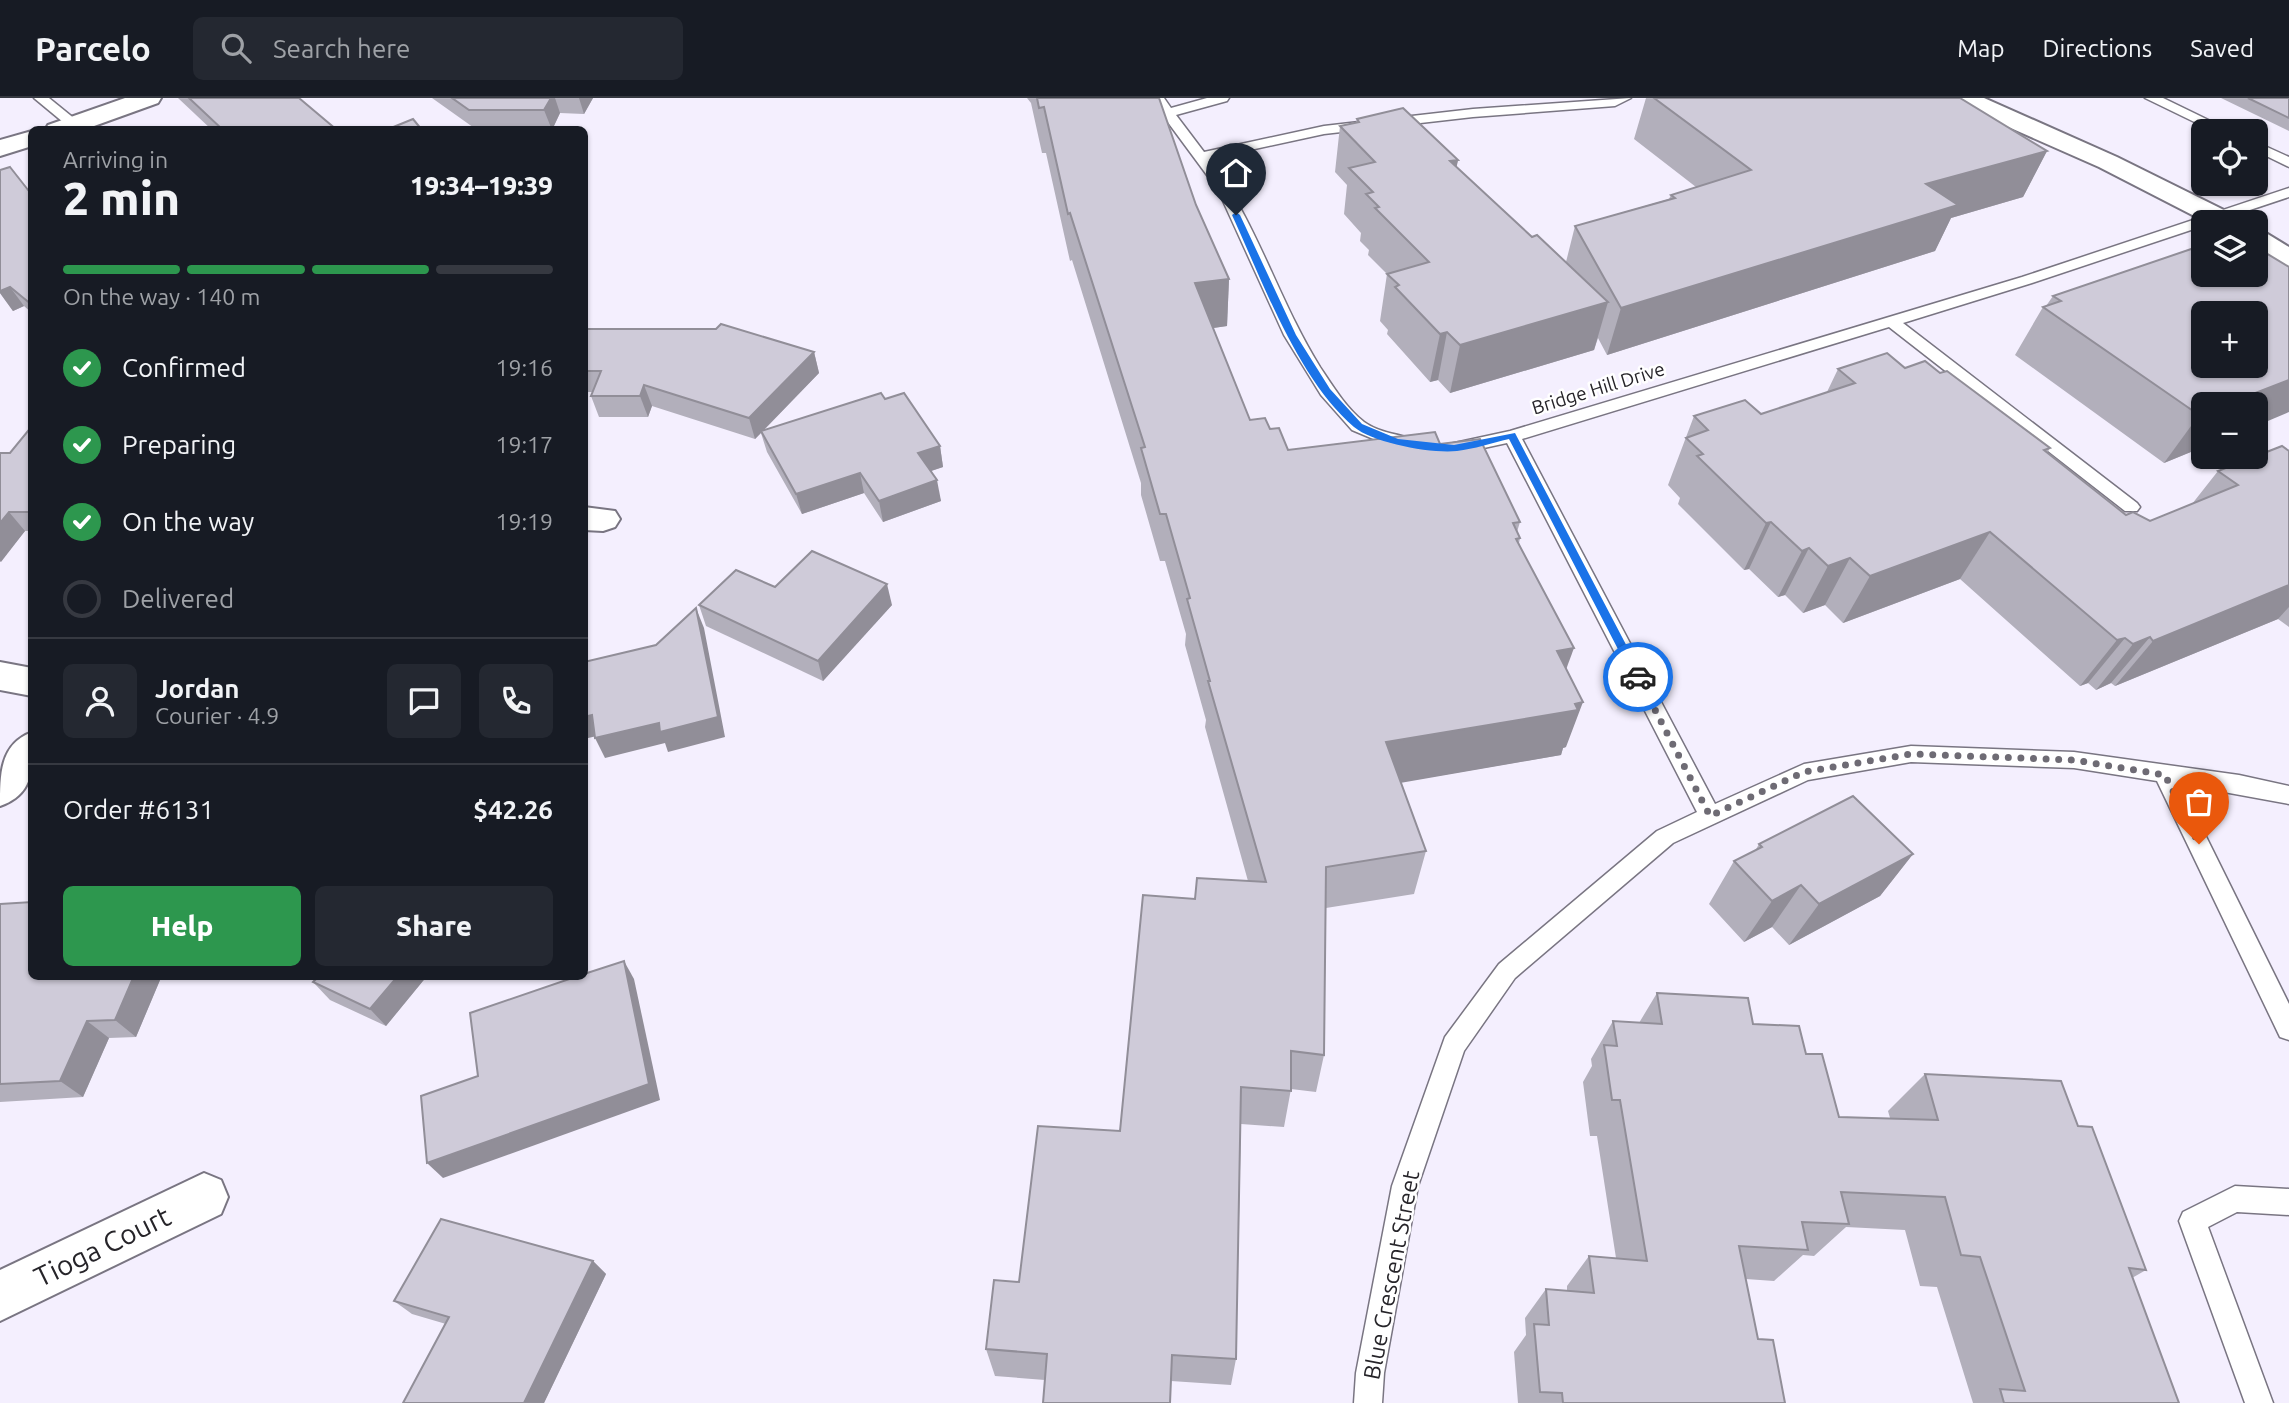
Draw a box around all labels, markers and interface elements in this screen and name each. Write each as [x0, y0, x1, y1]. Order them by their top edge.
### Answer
search box [193, 17, 683, 80]
icon: search [217, 29, 255, 67]
text: Parcelo [35, 30, 151, 67]
text: Search here [273, 34, 410, 63]
text: Map [1957, 35, 2004, 62]
text: Directions [2042, 35, 2152, 62]
text: Saved [2190, 35, 2254, 62]
map controls [2191, 119, 2268, 469]
button: locate [2191, 119, 2268, 196]
pin [1206, 143, 1266, 215]
text: Arriving in [63, 147, 168, 172]
icon: home [1217, 154, 1255, 192]
text: 19:34–19:39 [410, 171, 553, 200]
text: 2 min [63, 172, 180, 224]
button: layers [2191, 210, 2268, 287]
text: On the way · 140 m [63, 284, 260, 309]
button: + [2191, 301, 2268, 378]
icon: check [63, 349, 101, 387]
text: Confirmed [122, 353, 246, 382]
text: 19:16 [495, 355, 553, 380]
street label: Bridge Hill Drive [1529, 357, 1667, 419]
button: − [2191, 392, 2268, 469]
icon: check [63, 426, 101, 464]
text: Preparing [122, 430, 236, 459]
text: 19:17 [495, 432, 553, 457]
icon: check [63, 503, 101, 541]
text: On the way [122, 507, 254, 536]
text: 19:19 [495, 509, 553, 534]
text: Delivered [122, 584, 234, 613]
courier [1603, 642, 1673, 712]
icon: car [1619, 658, 1657, 696]
button: person [63, 664, 137, 738]
button: chat [387, 664, 461, 738]
button: phone [479, 664, 553, 738]
text: Jordan [155, 674, 240, 703]
text: Courier · 4.9 [155, 703, 279, 728]
pin [2169, 772, 2229, 844]
icon: bag [2180, 783, 2218, 821]
text: Order #6131 [63, 795, 214, 824]
text: $42.26 [473, 795, 553, 824]
button: Help [63, 886, 301, 966]
button: Share [315, 886, 553, 966]
street label: Blue Crescent Street [1358, 1168, 1424, 1382]
street label: Tioga Court [29, 1200, 175, 1292]

